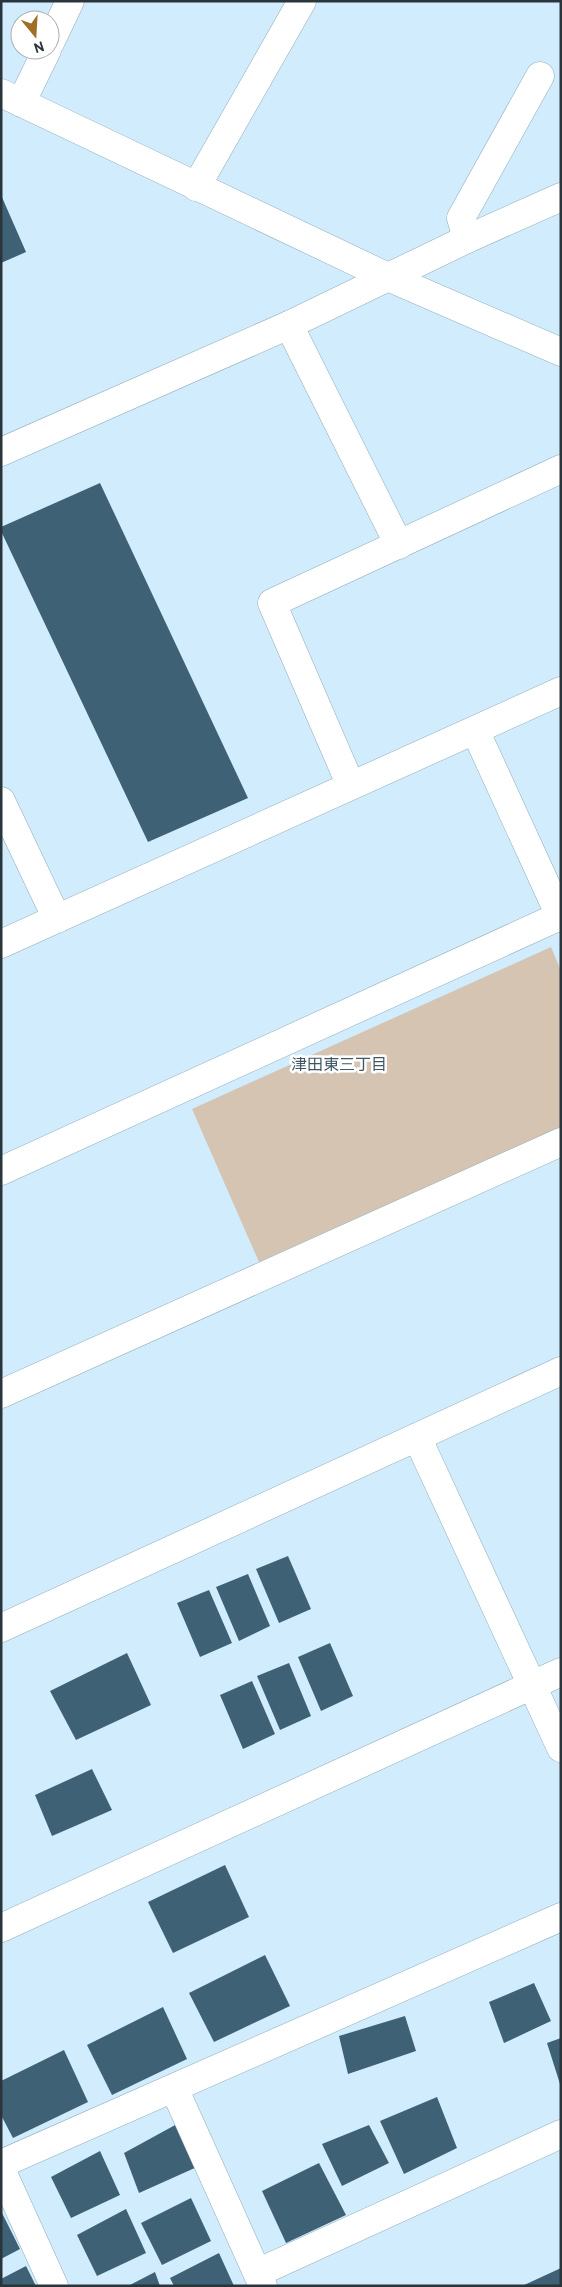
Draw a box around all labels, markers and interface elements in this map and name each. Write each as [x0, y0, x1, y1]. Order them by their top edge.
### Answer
north arrow [10, 10, 60, 60]
text: N [31, 36, 46, 56]
district label: 津田東三丁目 [291, 1056, 387, 1076]

